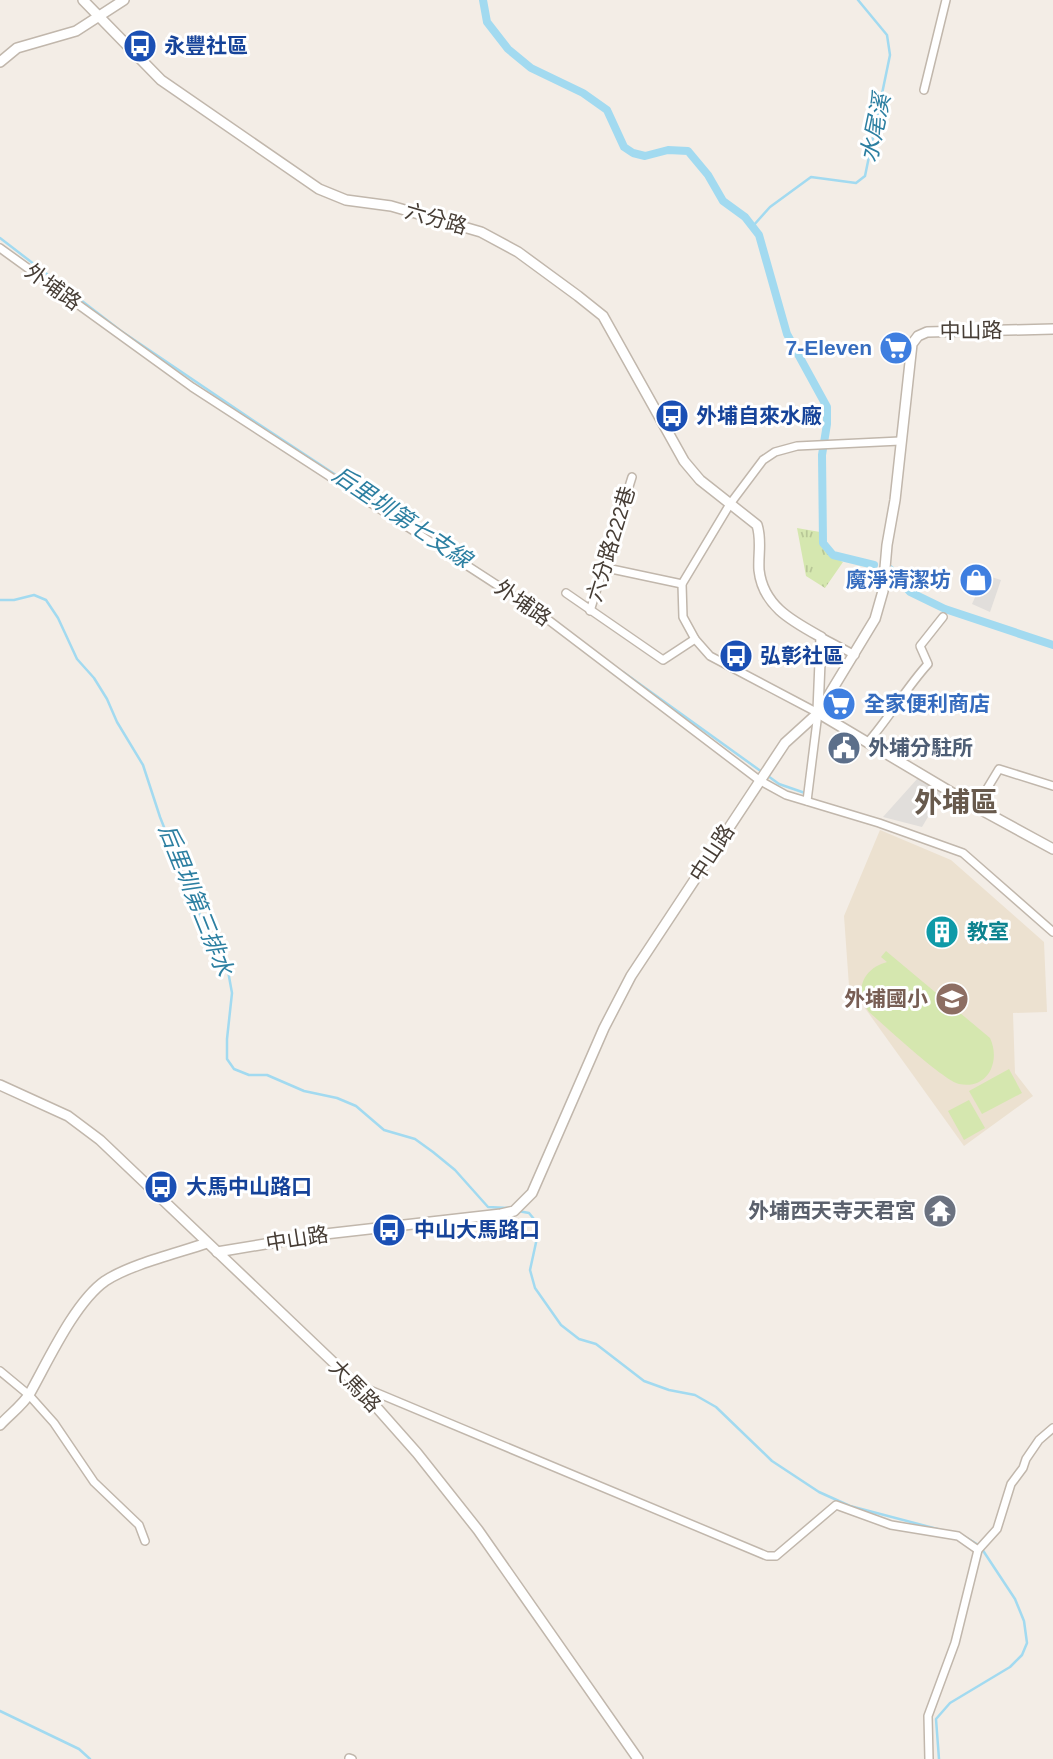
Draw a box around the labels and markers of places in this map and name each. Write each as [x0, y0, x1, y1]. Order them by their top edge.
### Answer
bus stop icon: 永豐社區 [121, 27, 159, 65]
place label: 永豐社區 [164, 34, 248, 57]
supermarket icon: 7-Eleven [877, 329, 915, 367]
place label: 7-Eleven [786, 336, 872, 359]
bus stop icon: 外埔自來水廠 [653, 397, 691, 435]
place label: 外埔自來水廠 [696, 404, 822, 427]
shop icon: 魔淨清潔坊 [957, 561, 995, 599]
place label: 魔淨清潔坊 [846, 568, 951, 591]
bus stop icon: 弘彰社區 [717, 637, 755, 675]
place label: 弘彰社區 [760, 644, 844, 667]
supermarket icon: 全家便利商店 [820, 685, 858, 723]
place label: 全家便利商店 [864, 692, 990, 715]
public building icon: 外埔分駐所 [825, 729, 863, 767]
place label: 外埔分駐所 [868, 736, 973, 759]
building icon: 教室 [923, 913, 961, 951]
place label: 教室 [967, 920, 1009, 943]
school or university icon: 外埔國小 [933, 980, 971, 1018]
place label: 外埔國小 [844, 987, 928, 1010]
bus stop icon: 大馬中山路口 [142, 1168, 180, 1206]
place label: 大馬中山路口 [186, 1175, 312, 1198]
temple icon: 外埔西天寺天君宮 [921, 1192, 959, 1230]
place label: 外埔西天寺天君宮 [748, 1199, 916, 1222]
bus stop icon: 中山大馬路口 [370, 1211, 408, 1249]
place label: 中山大馬路口 [414, 1218, 540, 1241]

